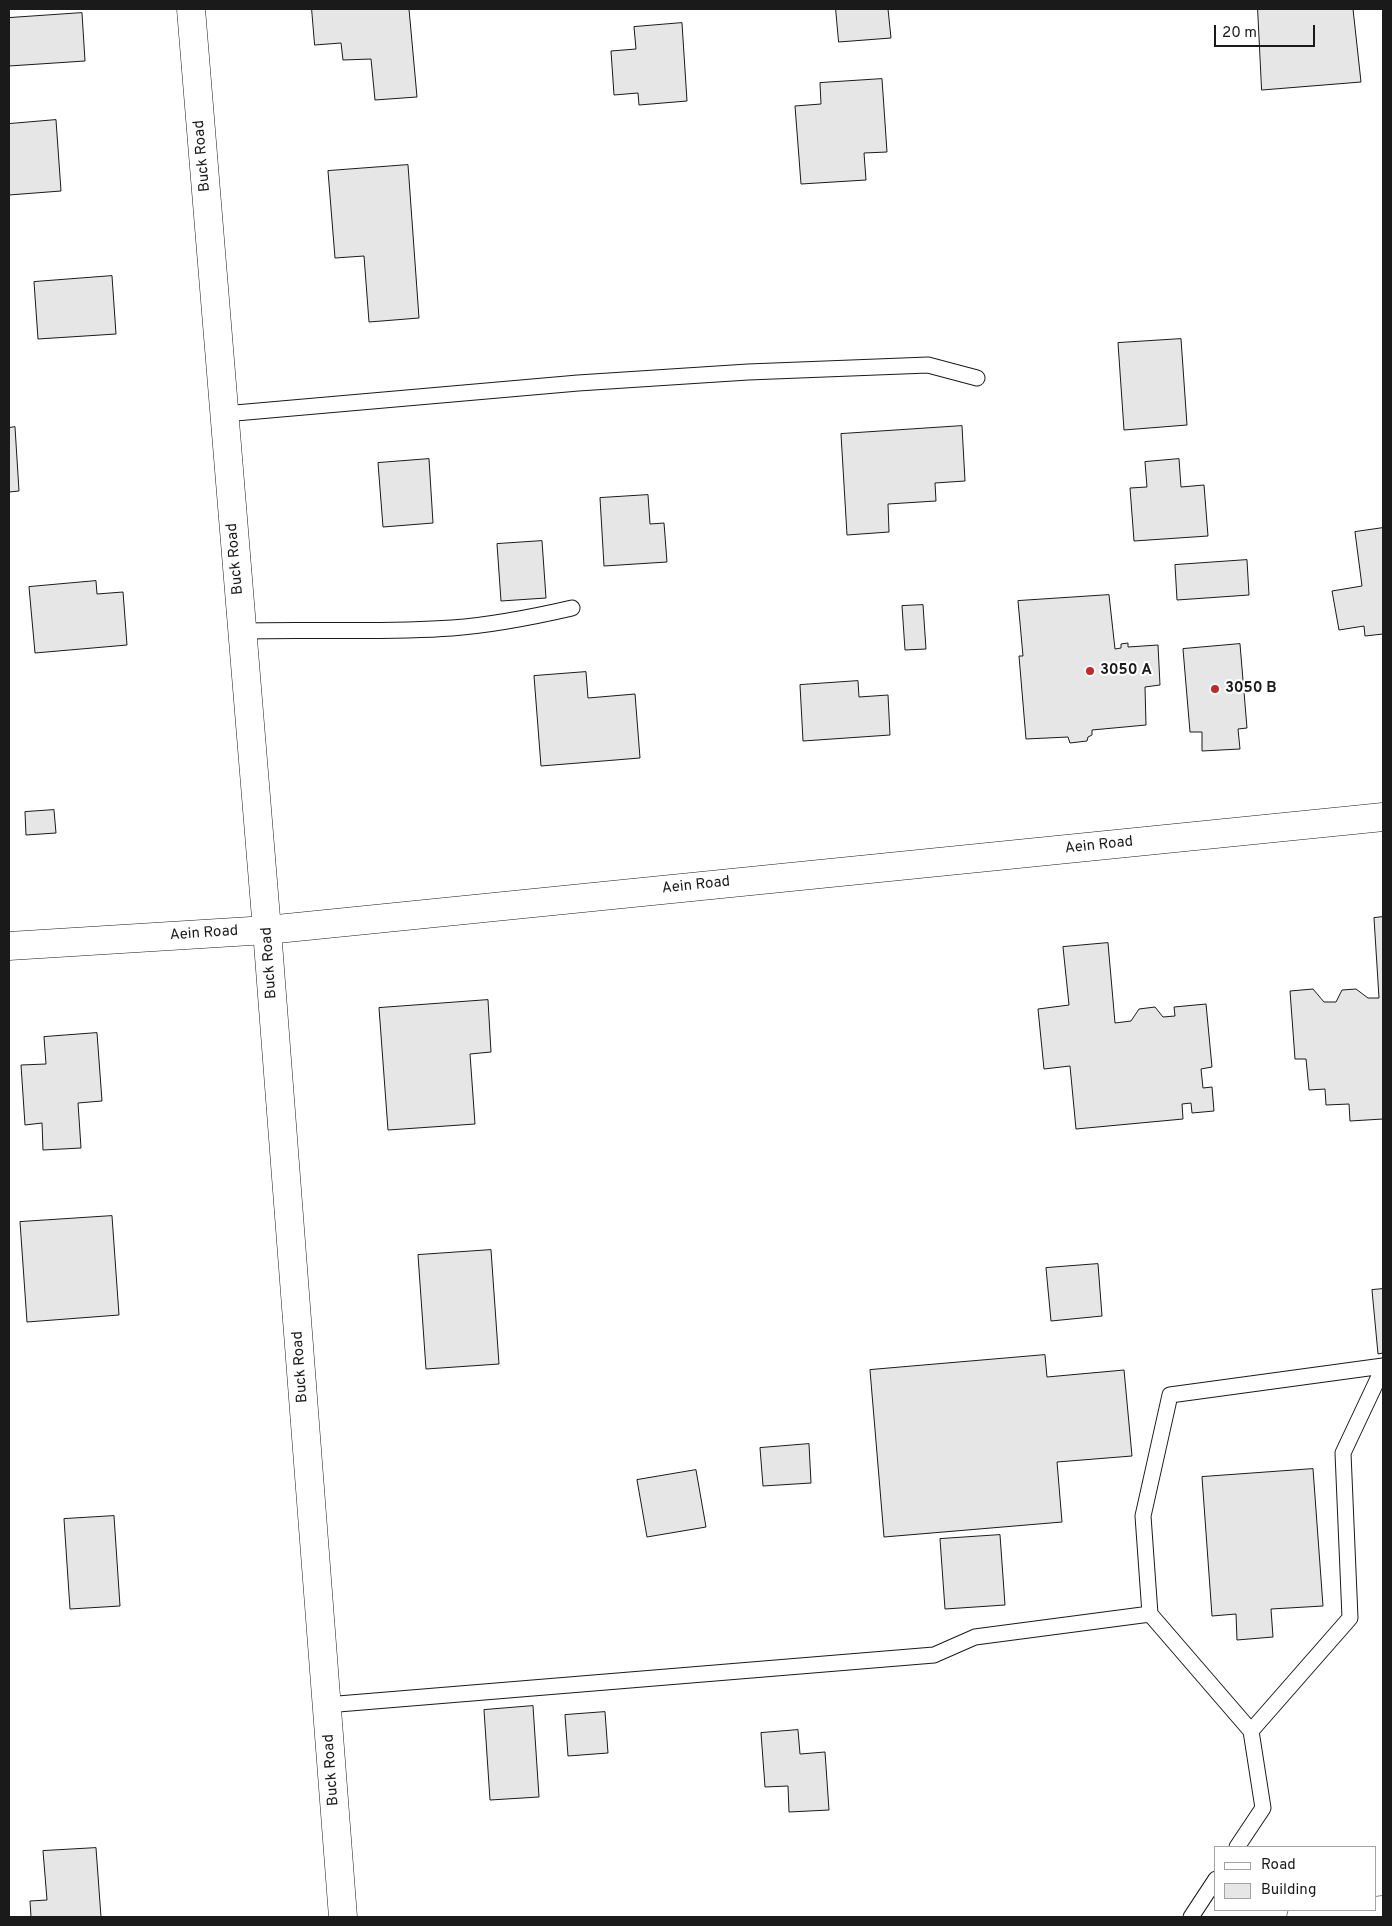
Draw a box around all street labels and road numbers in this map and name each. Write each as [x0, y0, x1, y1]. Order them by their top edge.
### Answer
street label: Buck Road [191, 119, 215, 193]
street label: Buck Road [224, 522, 248, 596]
street label: Aein Road [1064, 833, 1134, 859]
street label: Aein Road [661, 873, 731, 899]
street label: Aein Road [169, 923, 239, 945]
street label: Buck Road [259, 926, 281, 1000]
street label: Buck Road [290, 1330, 312, 1404]
street label: Buck Road [321, 1733, 343, 1807]

